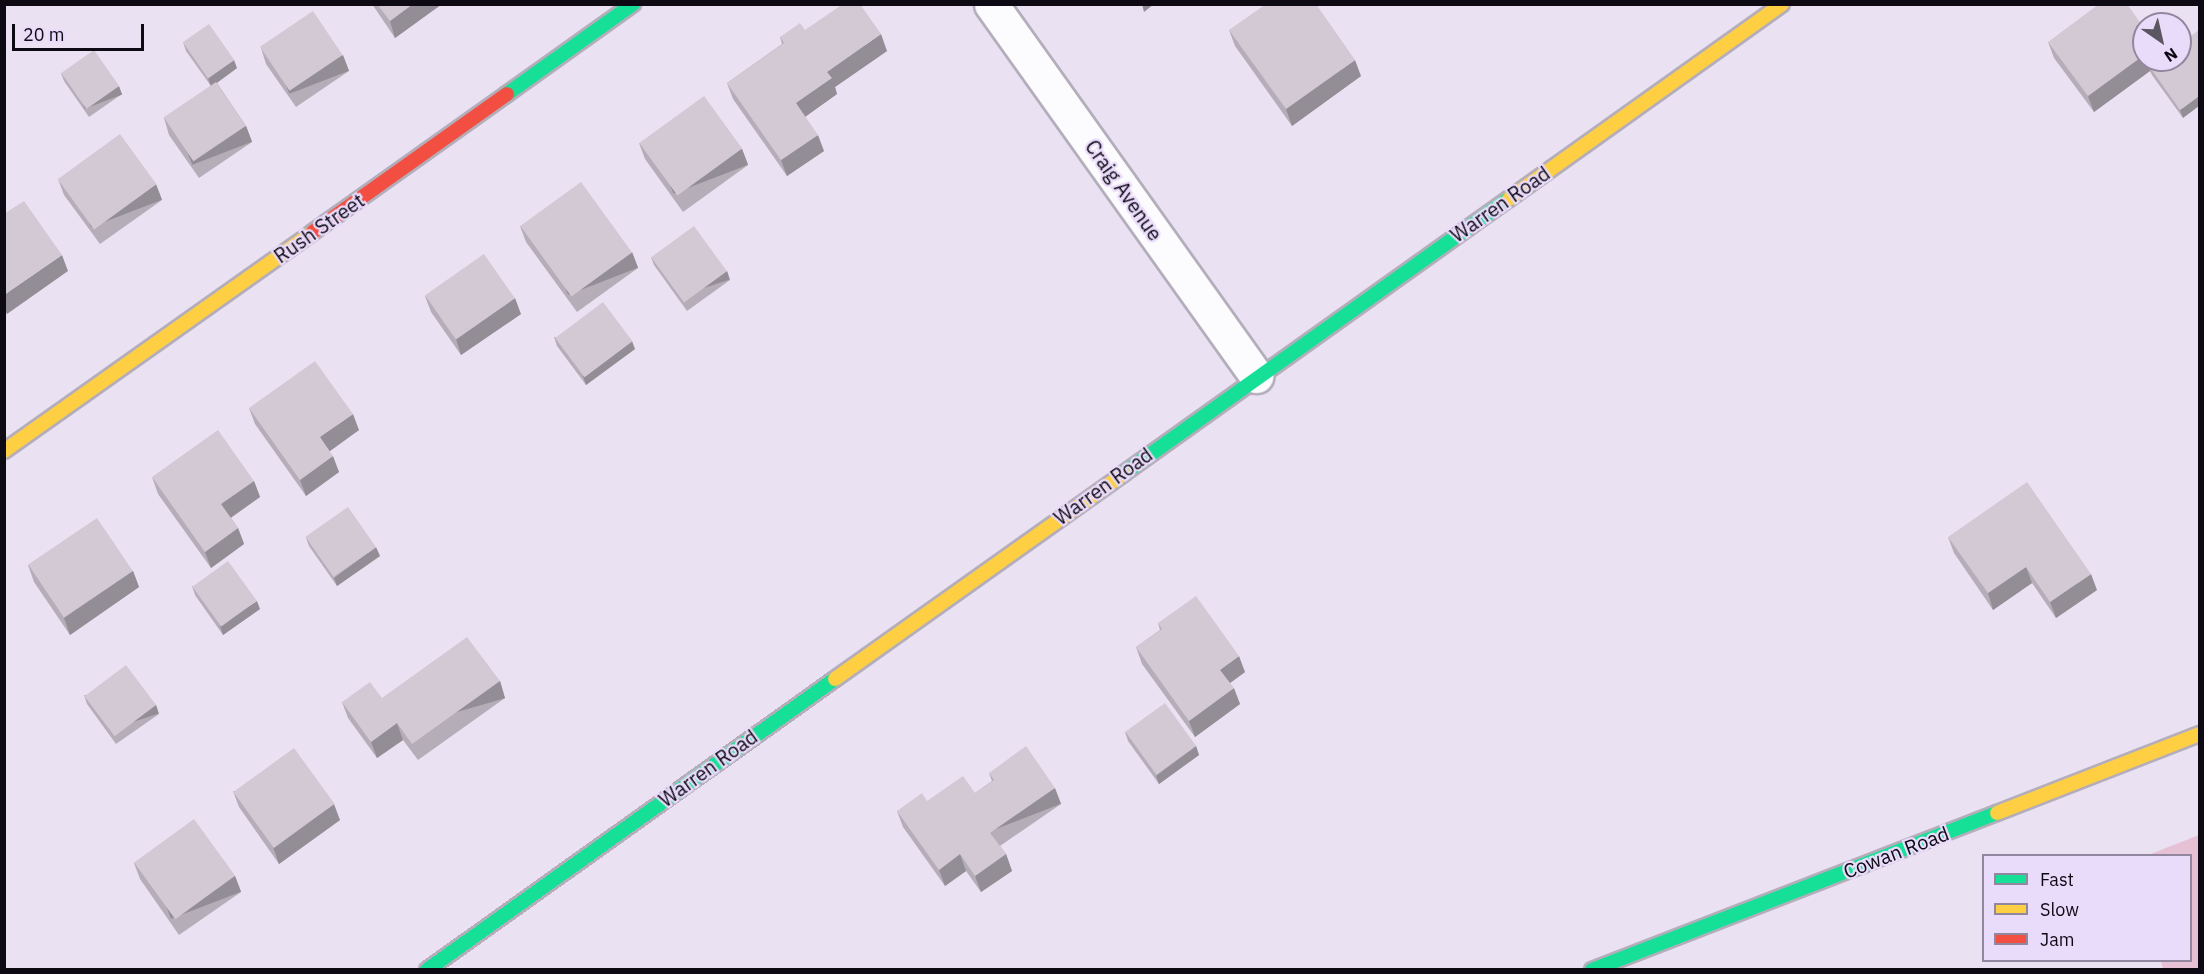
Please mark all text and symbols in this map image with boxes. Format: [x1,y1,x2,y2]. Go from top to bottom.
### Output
scale bar [15,12,147,50]
north arrow [2132,12,2192,72]
text: 20 m [23,23,65,46]
text: N [2161,44,2181,67]
street label: Craig Avenue [1080,135,1168,245]
street label: Warren Road [1446,161,1554,247]
street label: Rush Street [269,188,369,268]
street label: Warren Road [1049,442,1157,530]
street label: Warren Road [654,724,762,812]
street label: Cowan Road [1840,821,1952,883]
legend [1982,854,2192,962]
text: Fast [2040,868,2074,891]
text: Slow [2040,898,2079,921]
text: Jam [2040,928,2075,951]

